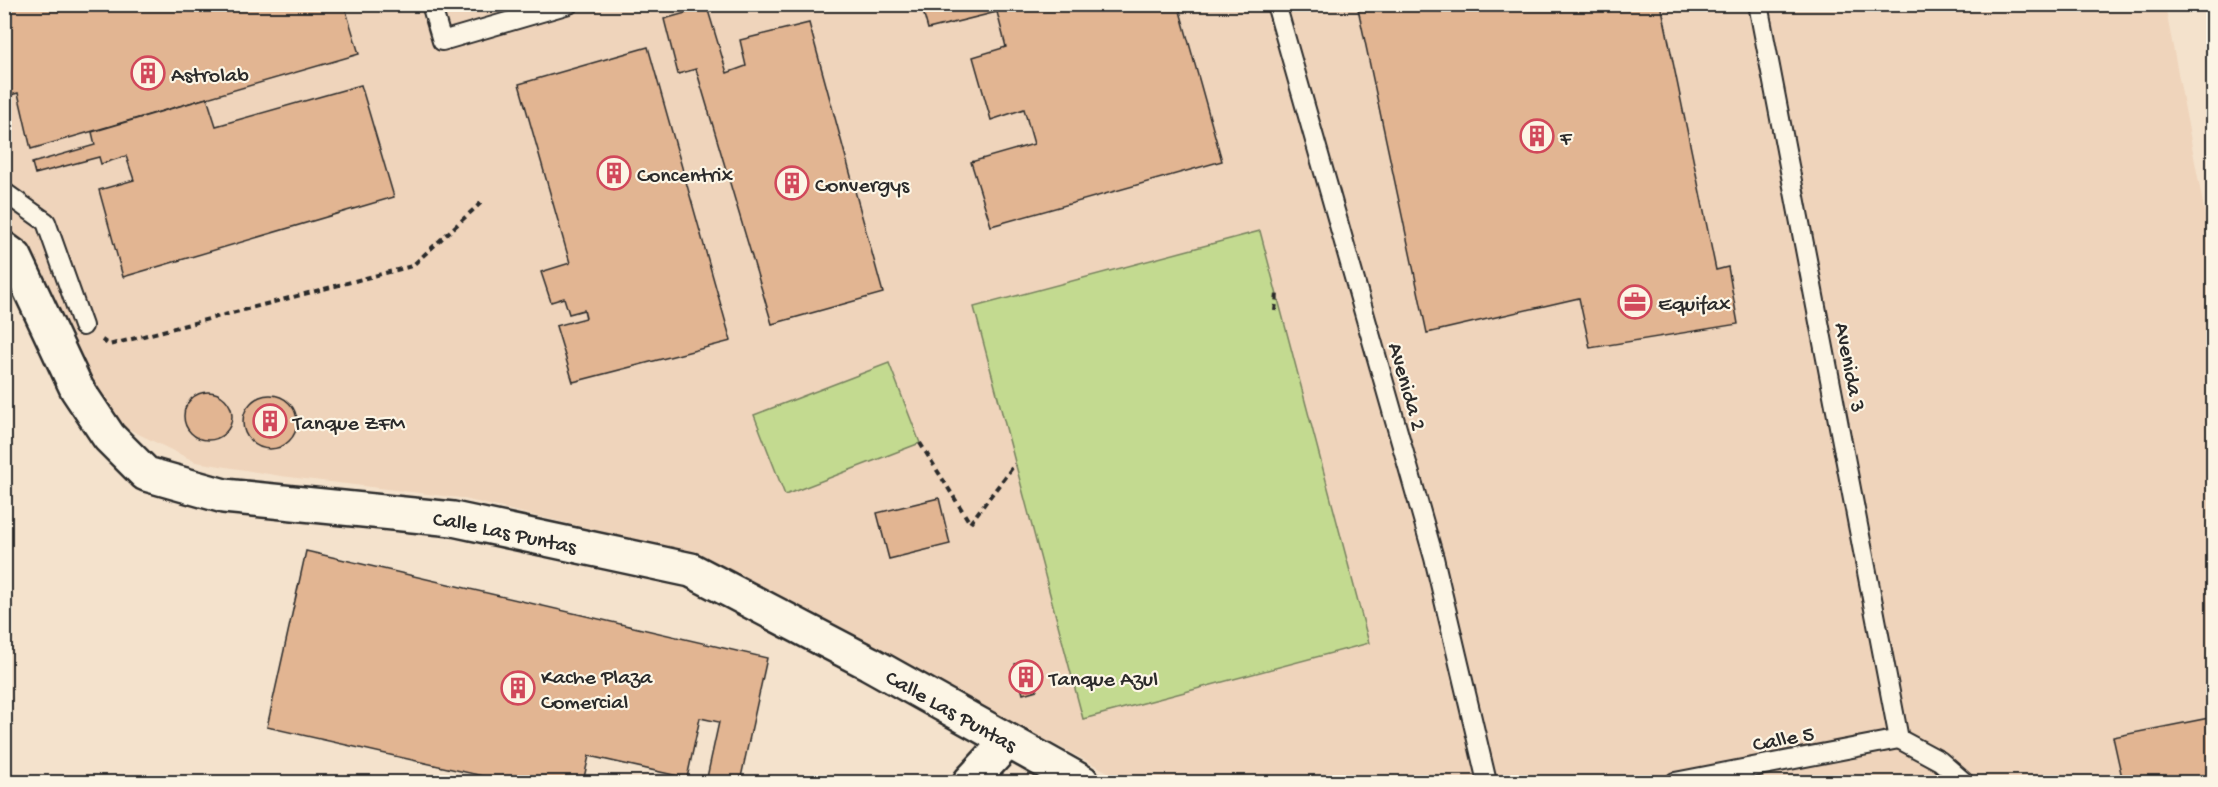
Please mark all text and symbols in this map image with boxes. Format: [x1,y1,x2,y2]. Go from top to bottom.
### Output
building icon: Astrolab [130,55,166,91]
place label: Astrolab [171,64,249,90]
building icon: F [1519,118,1555,154]
place label: F [1559,127,1573,153]
building icon: Concentrix [596,155,632,191]
place label: Concentrix [637,164,734,190]
building icon: Convergys [774,165,810,201]
place label: Convergys [815,174,910,200]
office icon: Equifax [1617,284,1653,320]
place label: Equifax [1658,293,1731,319]
street label: Avenida 3 [1827,321,1870,415]
street label: Avenida 2 [1380,340,1430,434]
building icon: Tanque ZFM [252,403,288,439]
place label: Tanque ZFM [291,412,406,438]
street label: Calle Las Puntas [432,508,579,562]
building icon: Tanque Azul [1008,659,1044,695]
place label: Kache Plaza Comercial [541,666,653,717]
street label: Calle Las Puntas [880,666,1021,760]
place label: Tanque Azul [1047,668,1158,694]
building icon: Kache Plaza Comercial [500,670,536,706]
street label: Calle 5 [1751,722,1817,760]

